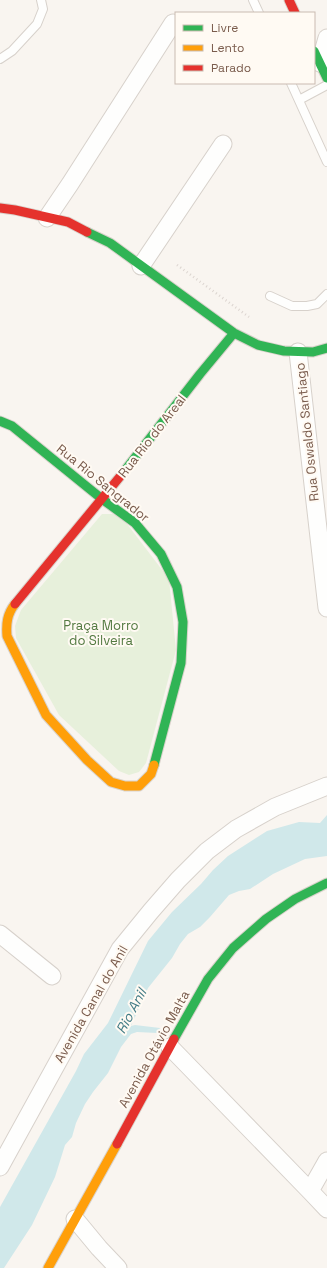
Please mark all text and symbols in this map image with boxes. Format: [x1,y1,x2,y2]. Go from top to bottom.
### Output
legend [175,12,315,84]
text: Livre [211,20,238,36]
text: Lento [211,40,245,56]
text: Parado [211,60,251,76]
street label: Rua Oswaldo Santiago [291,362,323,502]
street label: Rua Rio do Areal [114,391,190,481]
street label: Rua Rio Sangrador [53,440,153,526]
park label: Praça Morro do Silveira [63,617,139,649]
street label: Avenida Canal do Anil [50,942,132,1066]
water label: Rio Anil [112,984,151,1037]
street label: Avenida Otávio Malta [115,987,194,1111]

